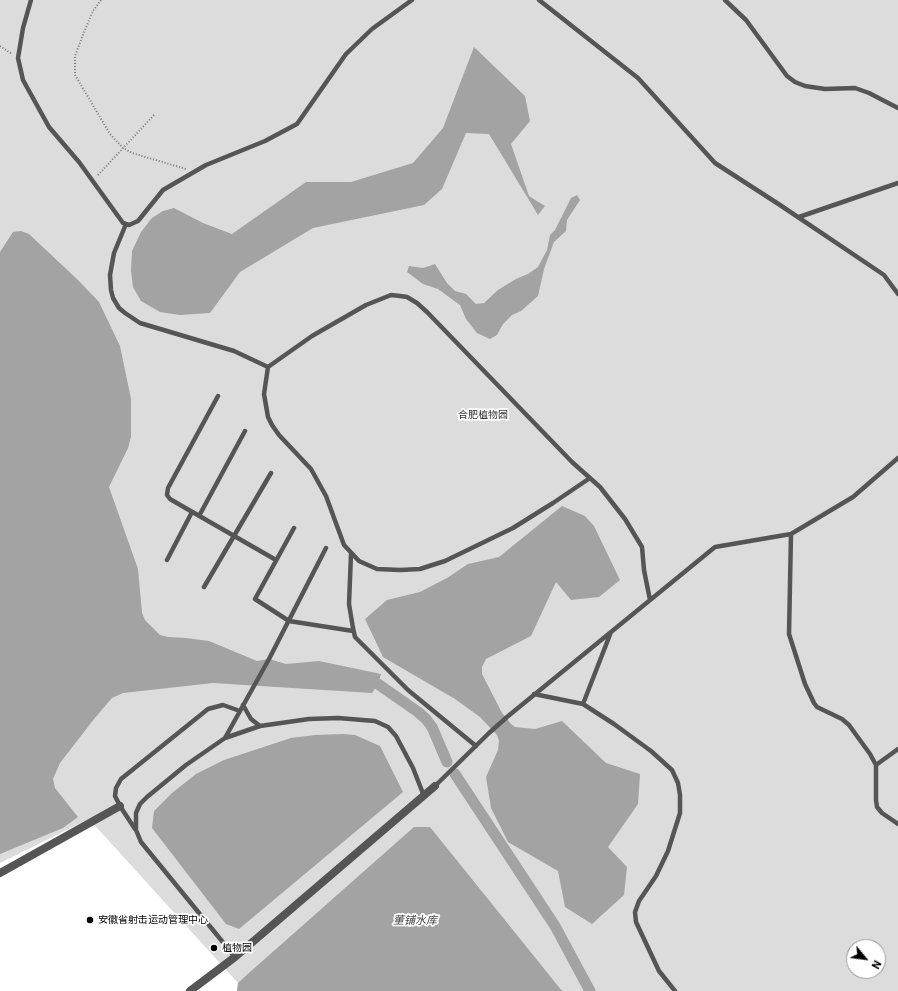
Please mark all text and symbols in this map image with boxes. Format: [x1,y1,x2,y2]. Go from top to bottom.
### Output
park label: 合肥植物园 [458,409,508,421]
place label: 安徽省射击运动管理中心 [98,914,208,926]
water label: 董铺水库 [393,914,437,928]
marker: 安徽省射击运动管理中心 [85,915,95,925]
north arrow [846,939,886,979]
place label: 植物园 [222,942,252,954]
marker: 植物园 [209,943,219,953]
text: N [868,958,884,971]

